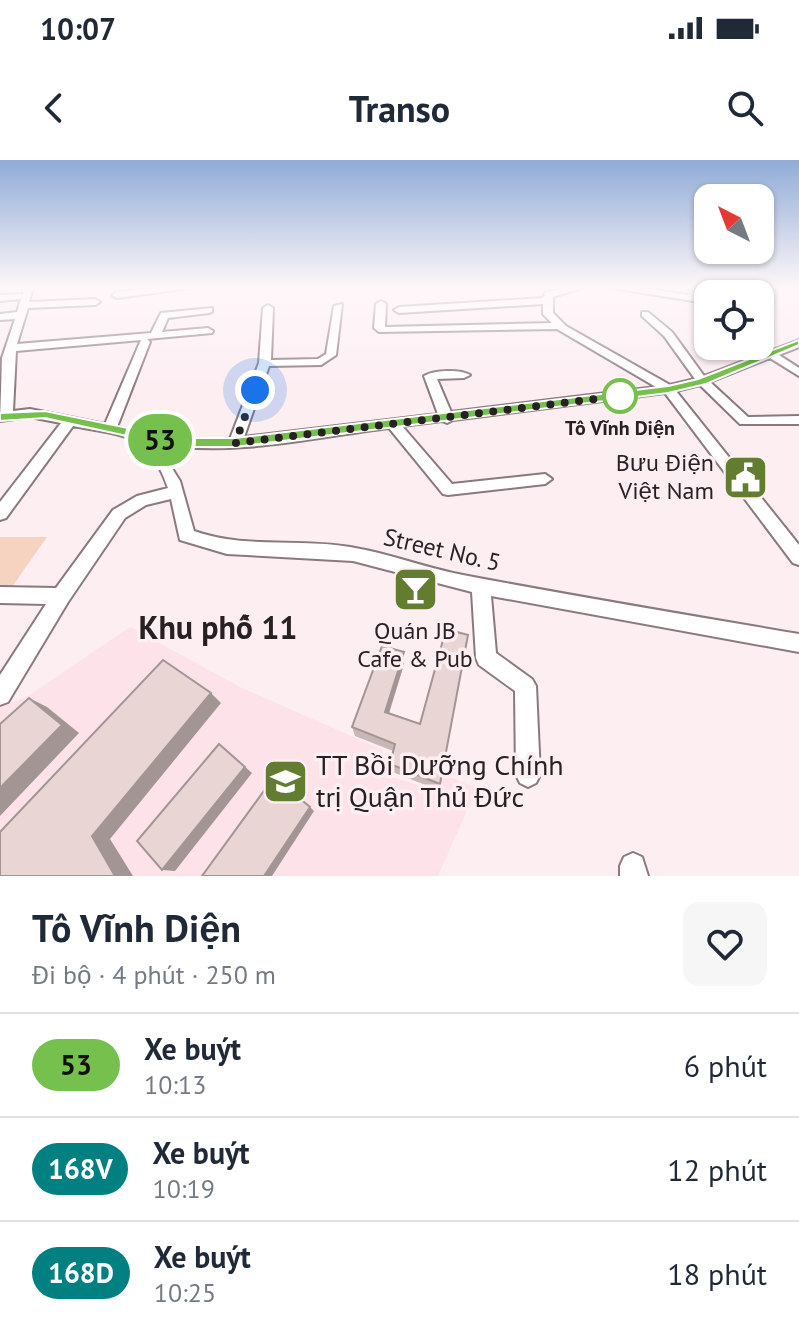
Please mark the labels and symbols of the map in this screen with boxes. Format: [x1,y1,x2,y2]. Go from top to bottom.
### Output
north arrow [694,184,774,264]
your location [235,370,275,410]
marker: Tô Vĩnh Diện [603,379,637,413]
line badge: 53 [124,414,196,466]
place label: Tô Vĩnh Diện [565,415,675,441]
place label: Bưu Điện Việt Nam [616,447,714,506]
public building icon: Bưu Điện Việt Nam [721,453,769,501]
street label: Street No. 5 [381,521,504,578]
bar icon: Quán JB Cafe & Pub [391,565,439,613]
district label: Khu phố 11 [139,606,297,648]
place label: Quán JB Cafe & Pub [357,615,473,674]
place label: TT Bồi Dưỡng Chính trị Quận Thủ Đức [316,746,564,815]
school or university icon: TT Bồi Dưỡng Chính trị Quận Thủ Đức [261,757,309,805]

